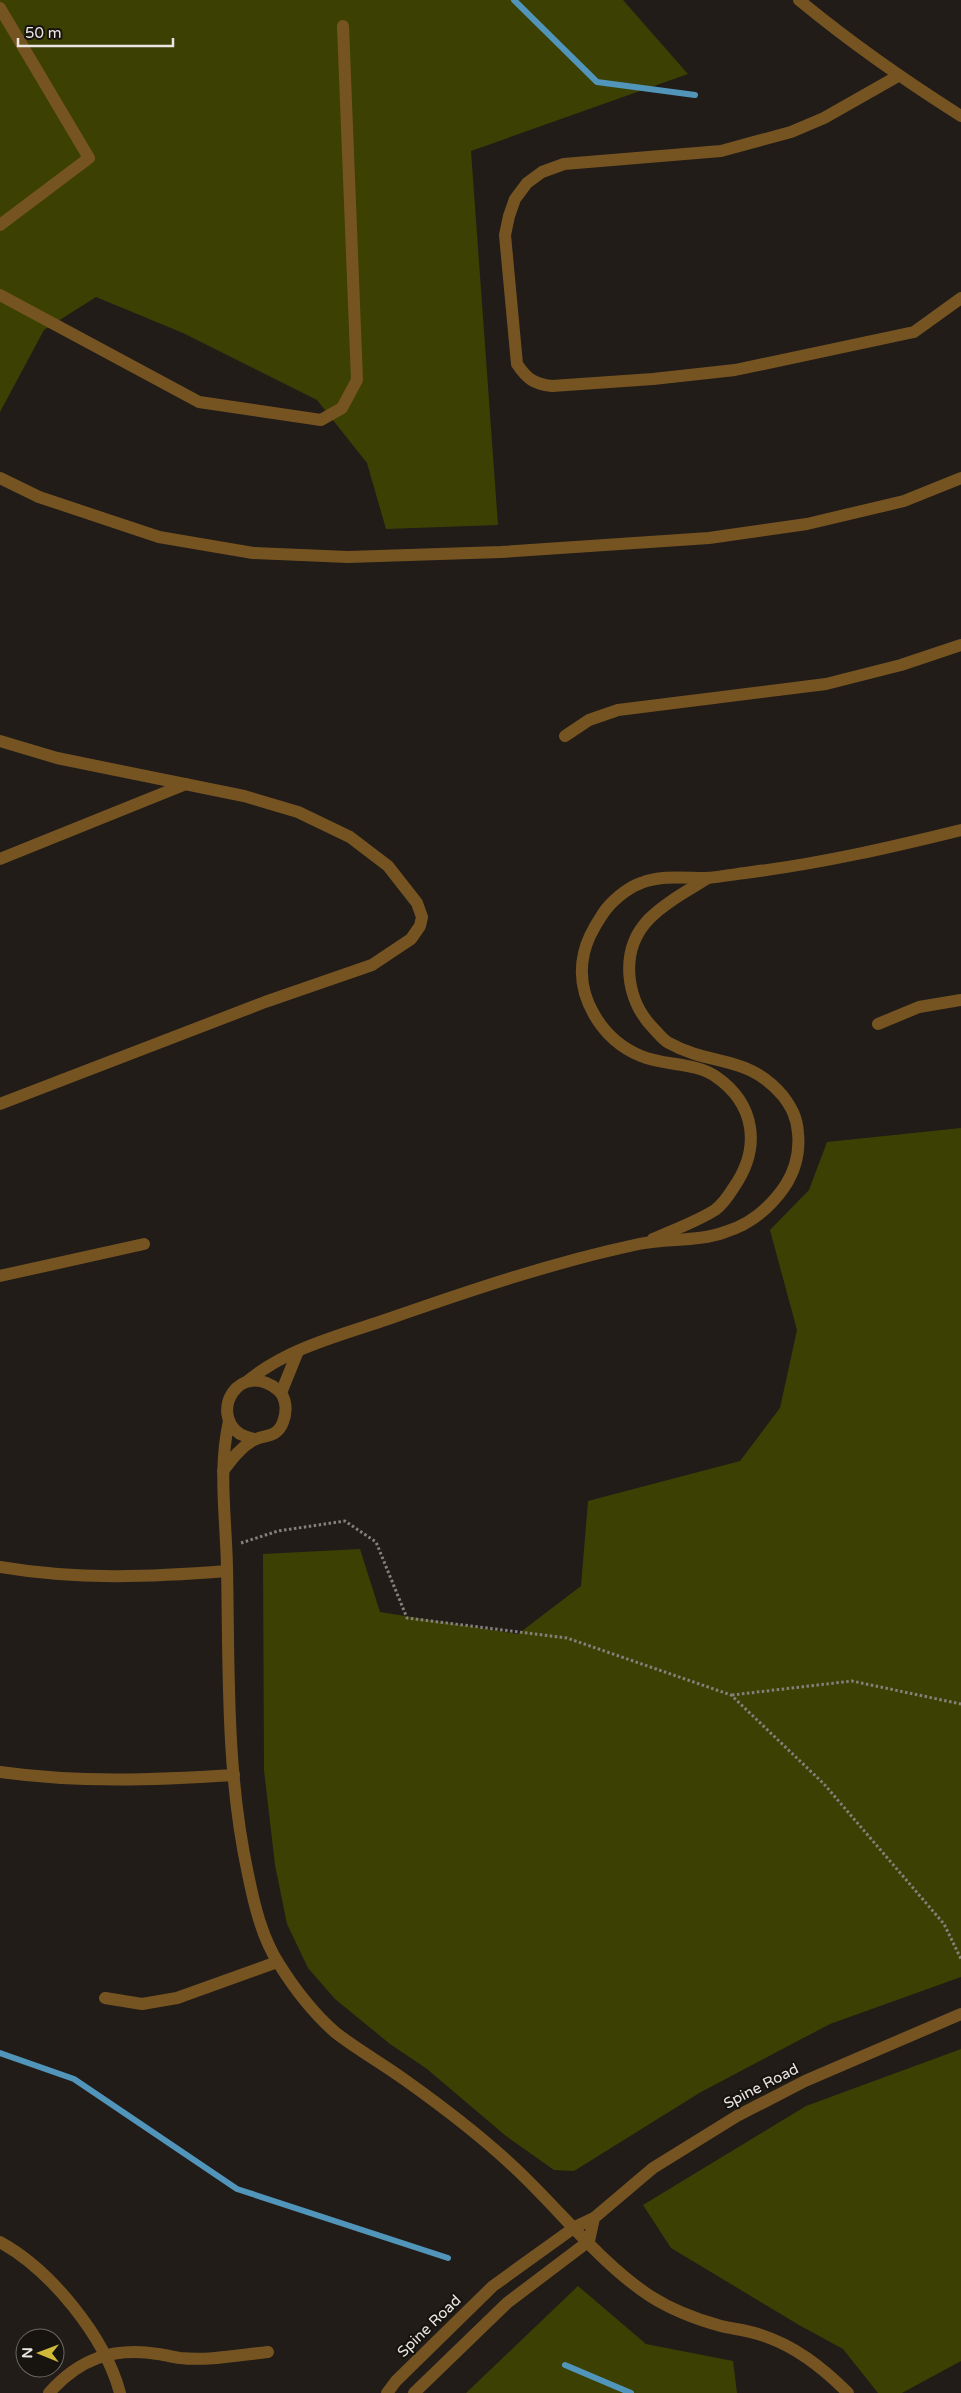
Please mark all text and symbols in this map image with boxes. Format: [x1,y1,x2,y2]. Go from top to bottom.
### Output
scale bar [18,15,172,47]
text: 50 m [25,24,62,42]
street label: Spine Road [721,2059,801,2113]
street label: Spine Road [393,2291,465,2361]
north arrow [15,2328,65,2378]
text: N [19,2347,36,2359]

